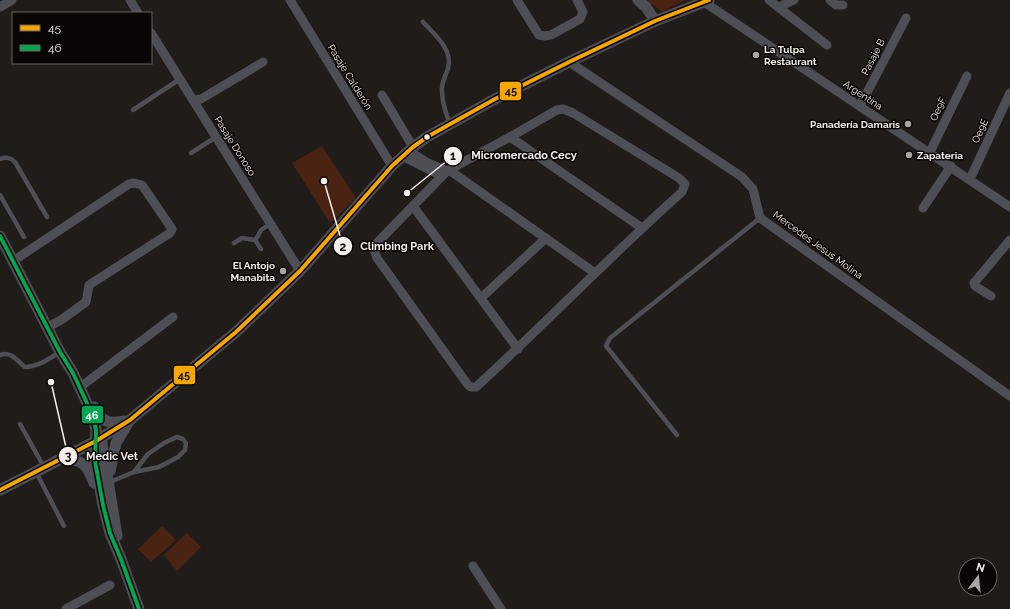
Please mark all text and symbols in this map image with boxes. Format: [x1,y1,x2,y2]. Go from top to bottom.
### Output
legend [12,12,152,64]
text: 45 [48,21,62,35]
street label: Pasaje B [859,37,887,77]
text: 46 [48,41,62,55]
street label: Pasaje Calderón [326,42,375,112]
place label: La Tulpa Restaurant [764,44,817,67]
marker: La Tulpa Restaurant [751,50,761,60]
street label: Argentina [841,78,885,112]
line badge: 45 [499,81,522,101]
text: 45 [505,85,517,98]
street label: Oe9F [928,95,948,123]
street label: Pasaje Donoso [212,114,258,178]
street label: Oe9E [970,117,990,145]
place label: Panadería Damaris [810,119,900,130]
marker: Panadería Damaris [903,119,913,129]
unlabelled marker [422,132,432,142]
callout: Micromercado Cecy [443,144,585,167]
text: 1 [450,149,456,163]
text: Micromercado Cecy [471,149,577,162]
marker: Zapateria [904,150,914,160]
place label: Zapateria [917,150,963,161]
street label: Mercedes Jesus Molina [771,209,865,281]
callout: Climbing Park [333,235,442,258]
text: 2 [340,240,347,254]
text: Climbing Park [360,240,435,253]
place label: El Antojo Manabita [230,260,275,283]
marker: El Antojo Manabita [278,266,288,276]
line badge: 45 [173,365,196,385]
text: 45 [178,369,190,382]
line badge: 46 [81,405,104,424]
text: 46 [86,409,99,422]
callout: Medic Vet [58,445,146,468]
text: 3 [65,449,72,463]
text: Medic Vet [86,450,139,463]
north arrow [958,557,998,597]
text: N [975,560,986,575]

